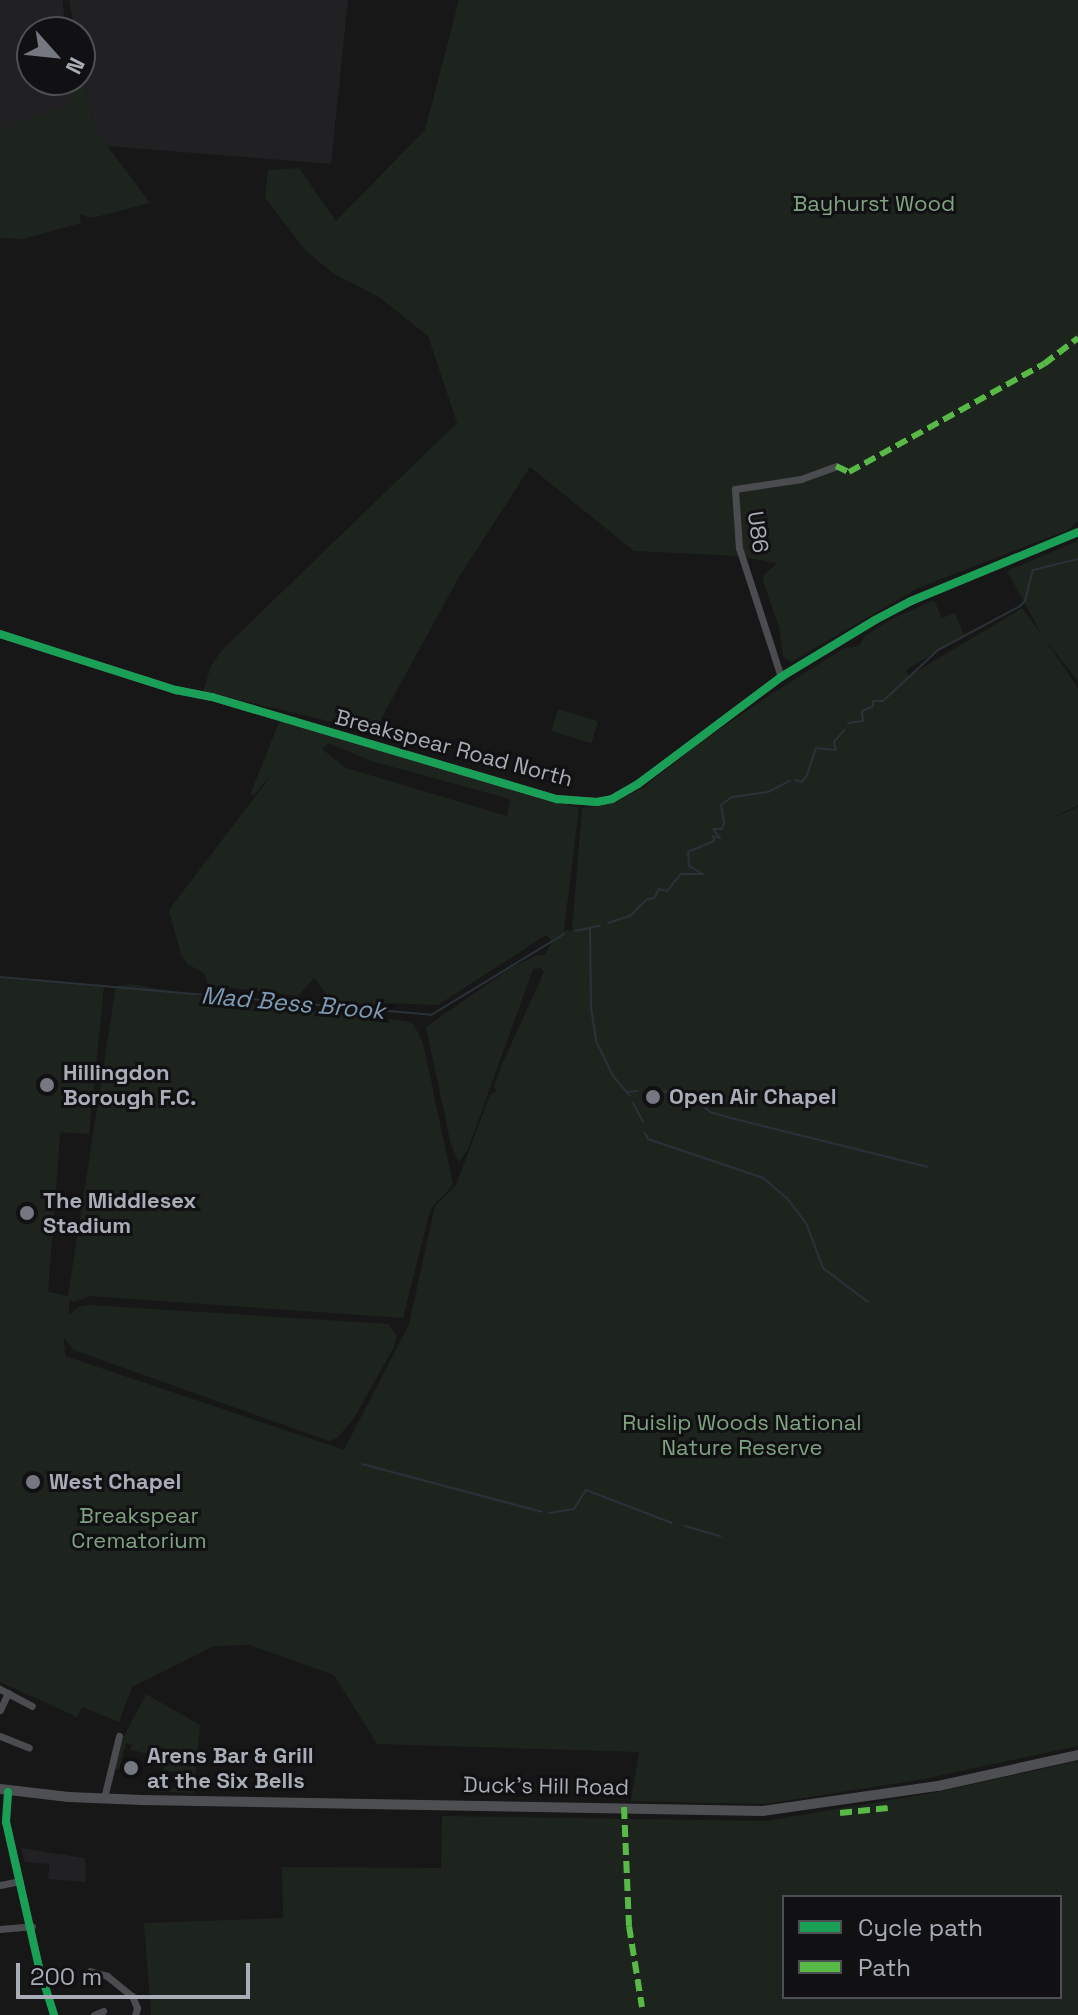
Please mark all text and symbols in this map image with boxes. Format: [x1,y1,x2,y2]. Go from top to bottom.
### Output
north arrow [16,16,96,96]
text: N [60,53,91,79]
park label: Bayhurst Wood [793,191,955,217]
street label: U86 [742,509,774,555]
street label: Breakspear Road North [332,704,576,792]
water label: Mad Bess Brook [200,981,386,1025]
place label: Hillingdon Borough F.C. [63,1059,197,1110]
marker: Hillingdon Borough F.C. [38,1076,56,1094]
place label: Open Air Chapel [669,1084,837,1110]
marker: Open Air Chapel [644,1088,662,1106]
place label: The Middlesex Stadium [43,1187,196,1238]
marker: The Middlesex Stadium [18,1204,36,1222]
park label: Ruislip Woods National Nature Reserve [622,1409,862,1460]
place label: West Chapel [49,1469,181,1495]
marker: West Chapel [24,1473,42,1491]
park label: Breakspear Crematorium [71,1502,207,1554]
place label: Arens Bar & Grill at the Six Bells [147,1742,314,1794]
marker: Arens Bar & Grill at the Six Bells [122,1759,140,1777]
street label: Duck's Hill Road [463,1771,629,1801]
legend [782,1895,1062,1999]
text: Cycle path [858,1912,983,1943]
scale bar [20,1947,254,1997]
text: Path [858,1952,911,1983]
text: 200 m [30,1961,102,1992]

